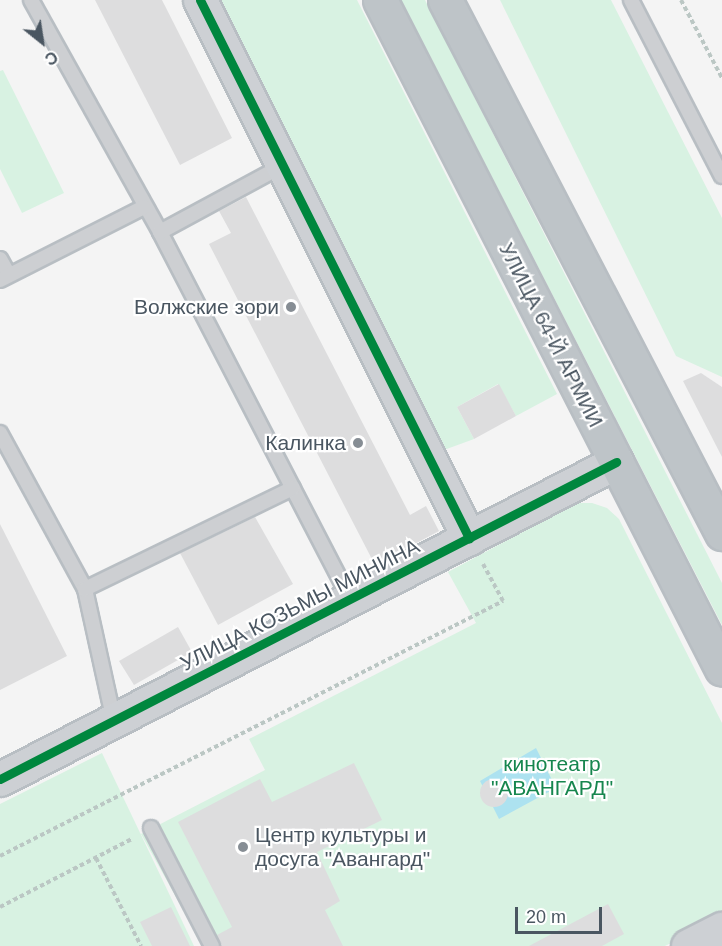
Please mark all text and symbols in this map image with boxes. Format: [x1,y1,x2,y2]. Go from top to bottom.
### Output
north arrow [12,12,72,72]
text: С [42,48,61,68]
street label: УЛИЦА 64-Й АРМИИ [494,239,608,431]
place label: Волжские зори [134,294,279,320]
marker: Волжские зори [284,300,298,314]
place label: Калинка [265,430,346,456]
marker: Калинка [351,436,365,450]
street label: УЛИЦА КОЗЬМЫ МИНИНА [176,534,424,676]
park label: кинотеатр "АВАНГАРД" [491,751,613,801]
place label: Центр культуры и досуга "Авангард" [255,822,430,872]
marker: Центр культуры и досуга "Авангард" [236,840,250,854]
scale bar [518,895,605,933]
text: 20 m [526,907,566,927]

